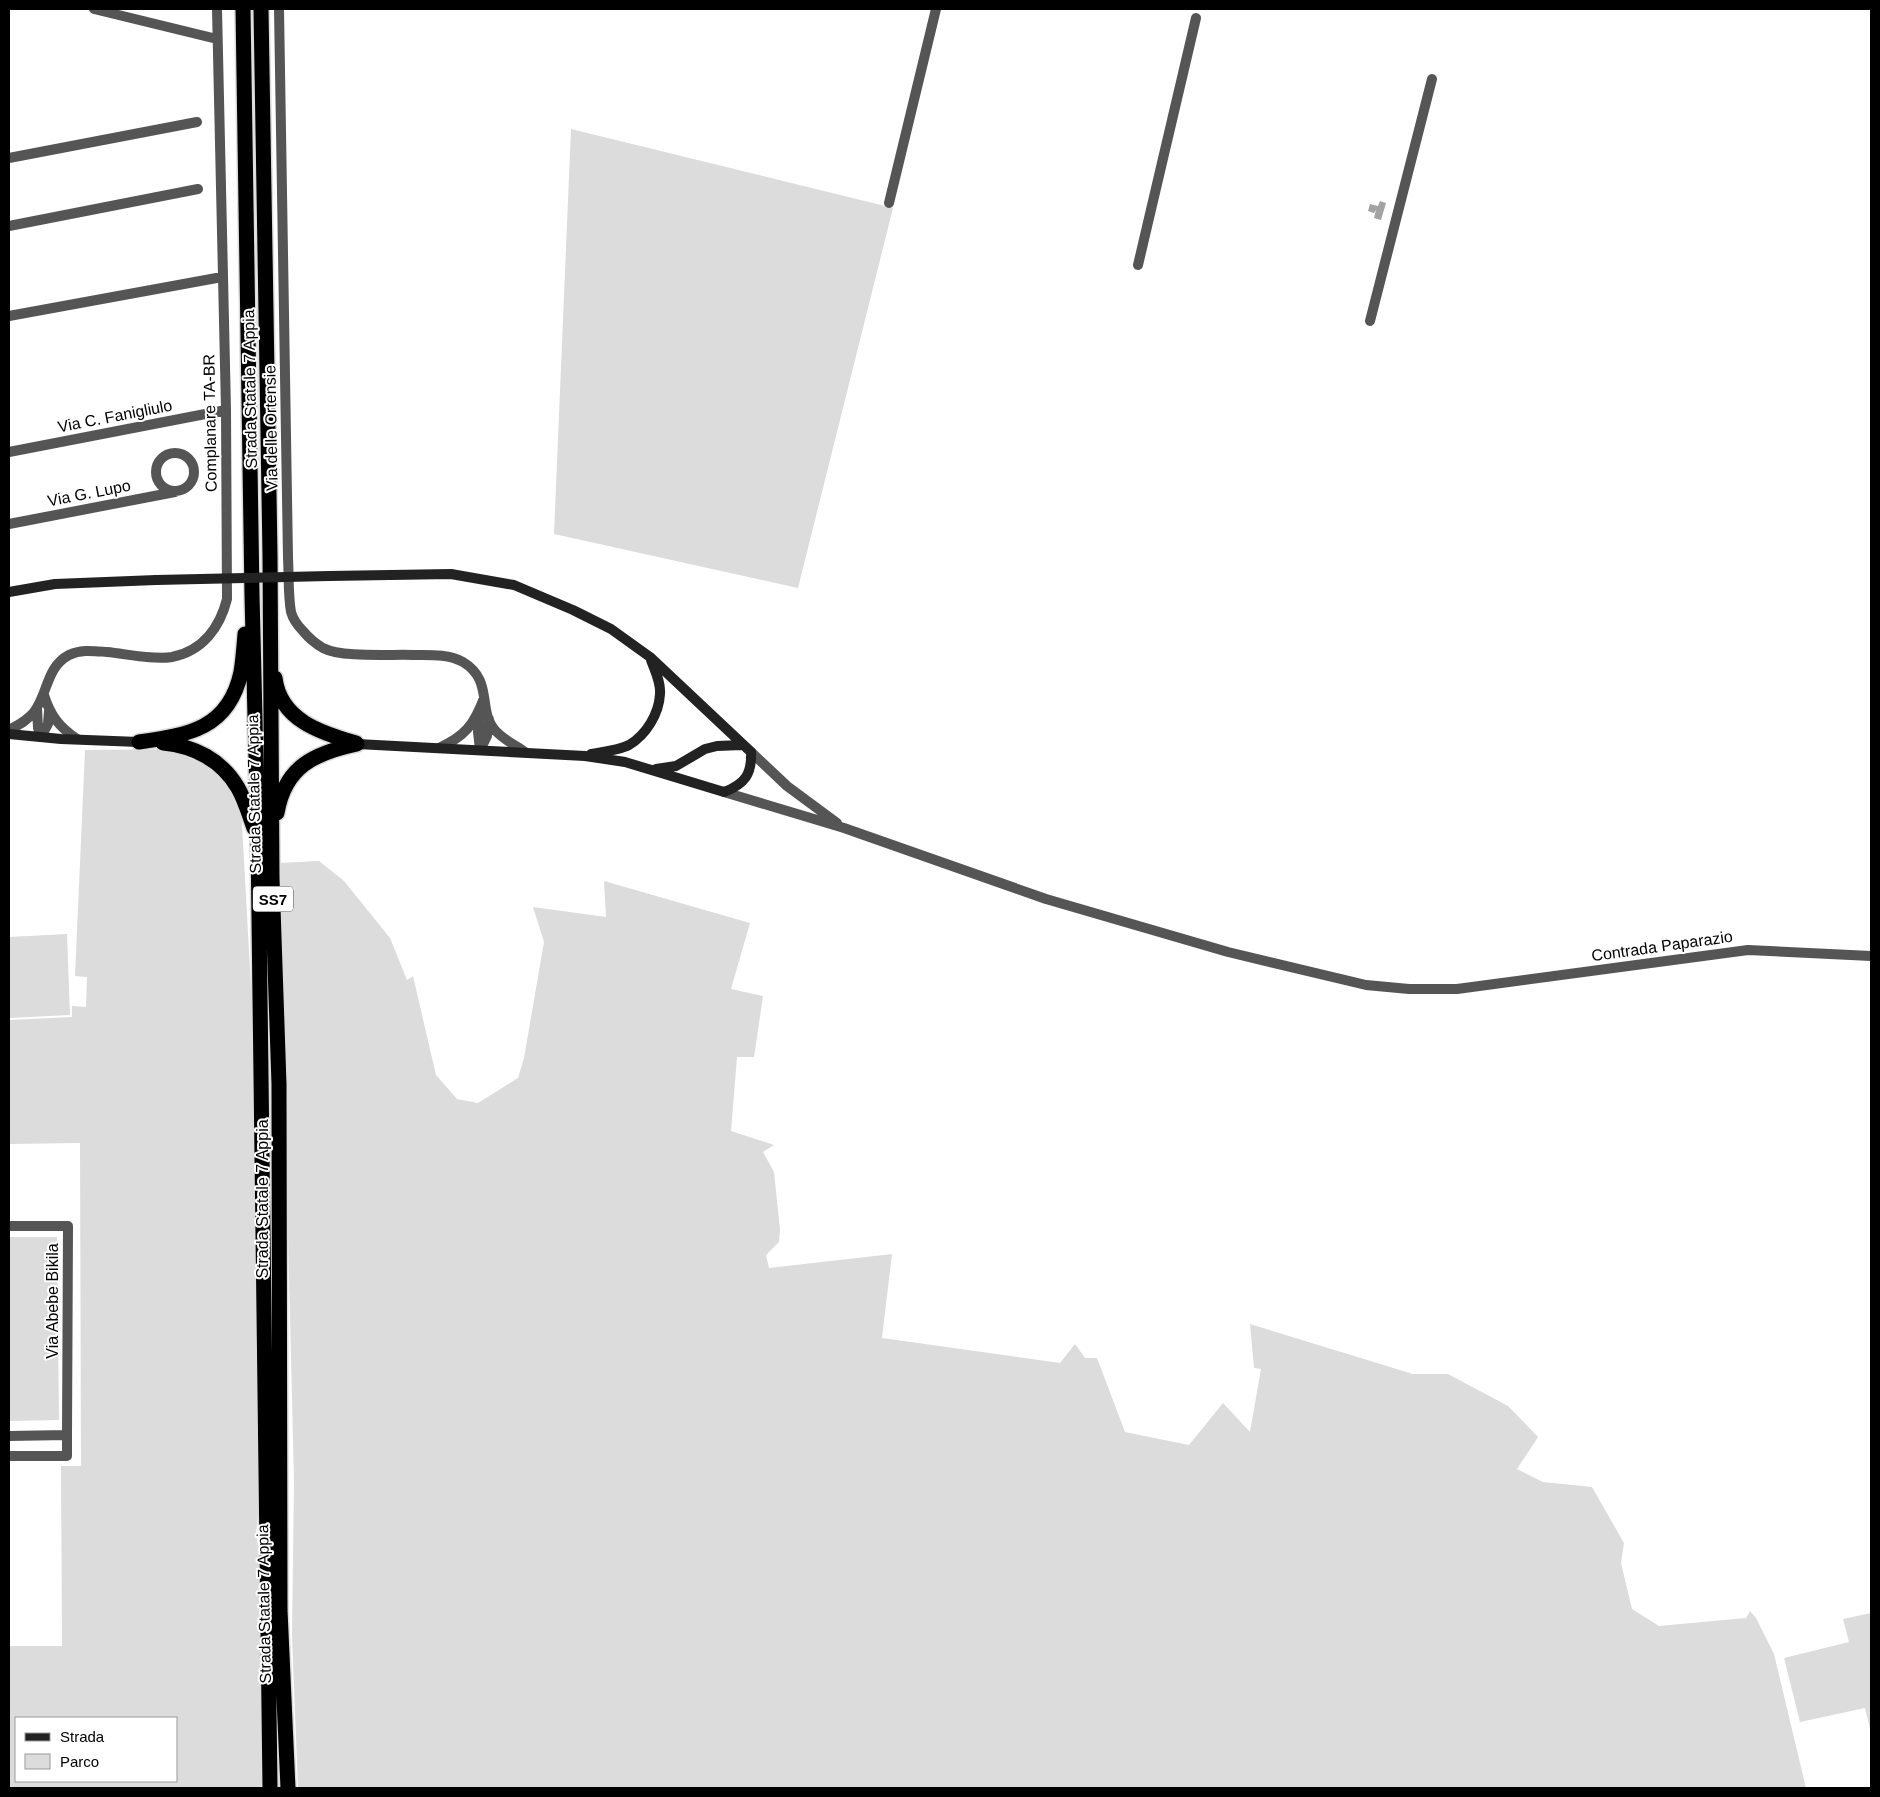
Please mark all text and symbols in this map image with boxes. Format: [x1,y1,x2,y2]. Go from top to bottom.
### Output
street label: Strada Statale 7 Appia [240,309,260,469]
street label: Complanare TA-BR [200,354,220,492]
street label: Via delle Ortensie [261,365,281,491]
street label: Via C. Fanigliulo [56,397,174,435]
street label: Via G. Lupo [46,477,132,509]
street label: Strada Statale 7 Appia [244,714,264,874]
road number: SS7 [253,886,293,912]
street label: Contrada Paparazio [1590,928,1734,964]
street label: Strada Statale 7 Appia [254,1119,271,1279]
street label: Via Abebe Bikila [44,1243,61,1359]
street label: Strada Statale 7 Appia [254,1524,274,1684]
legend [15,1717,178,1782]
text: Strada [60,1728,105,1745]
text: Parco [60,1753,99,1770]

